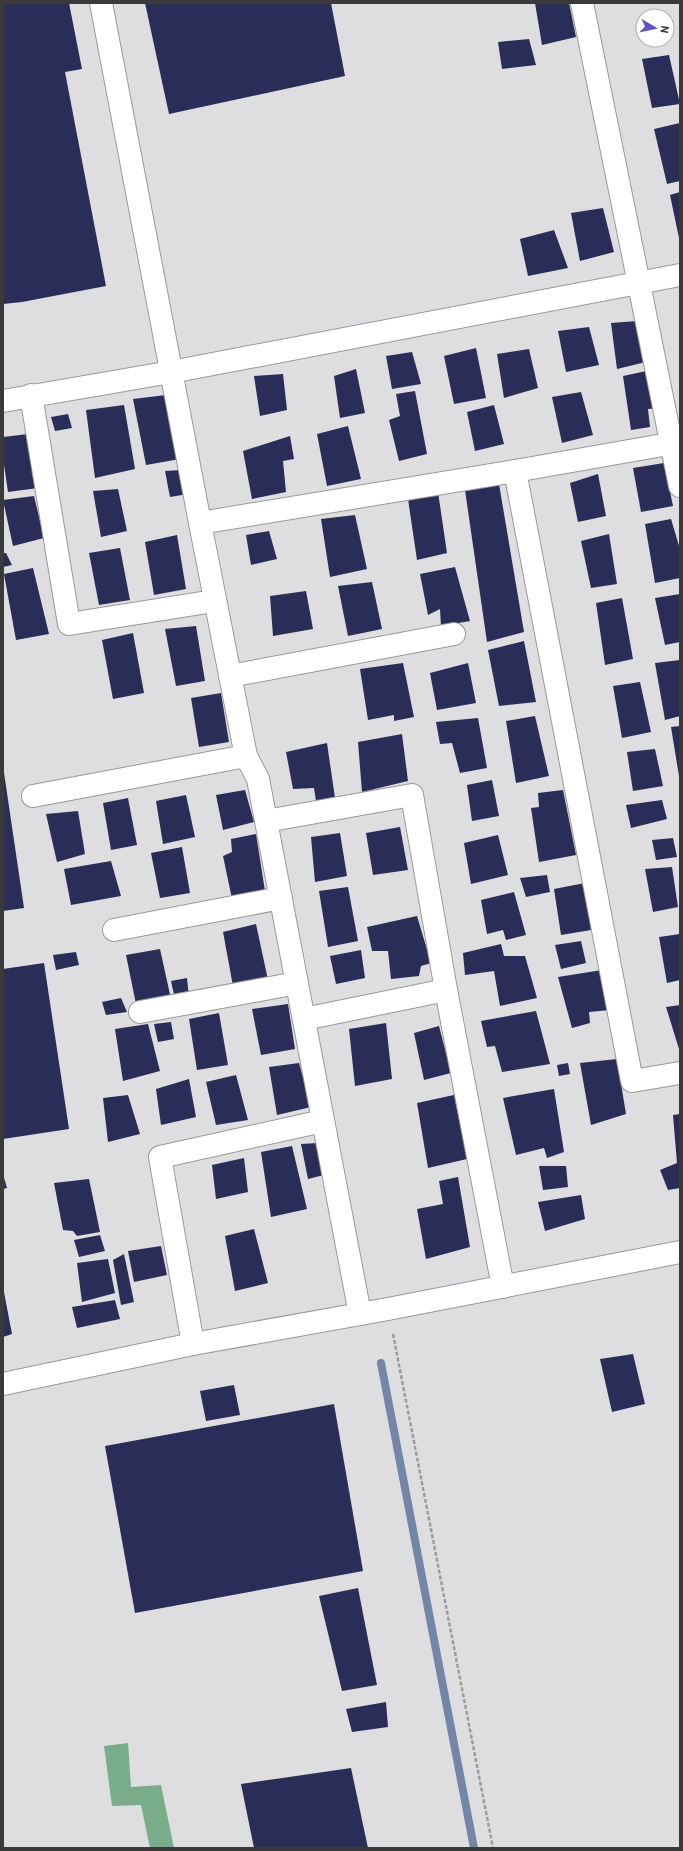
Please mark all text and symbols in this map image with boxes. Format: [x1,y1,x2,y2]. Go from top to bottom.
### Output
north arrow [635,8,675,48]
text: N [658,25,672,34]

